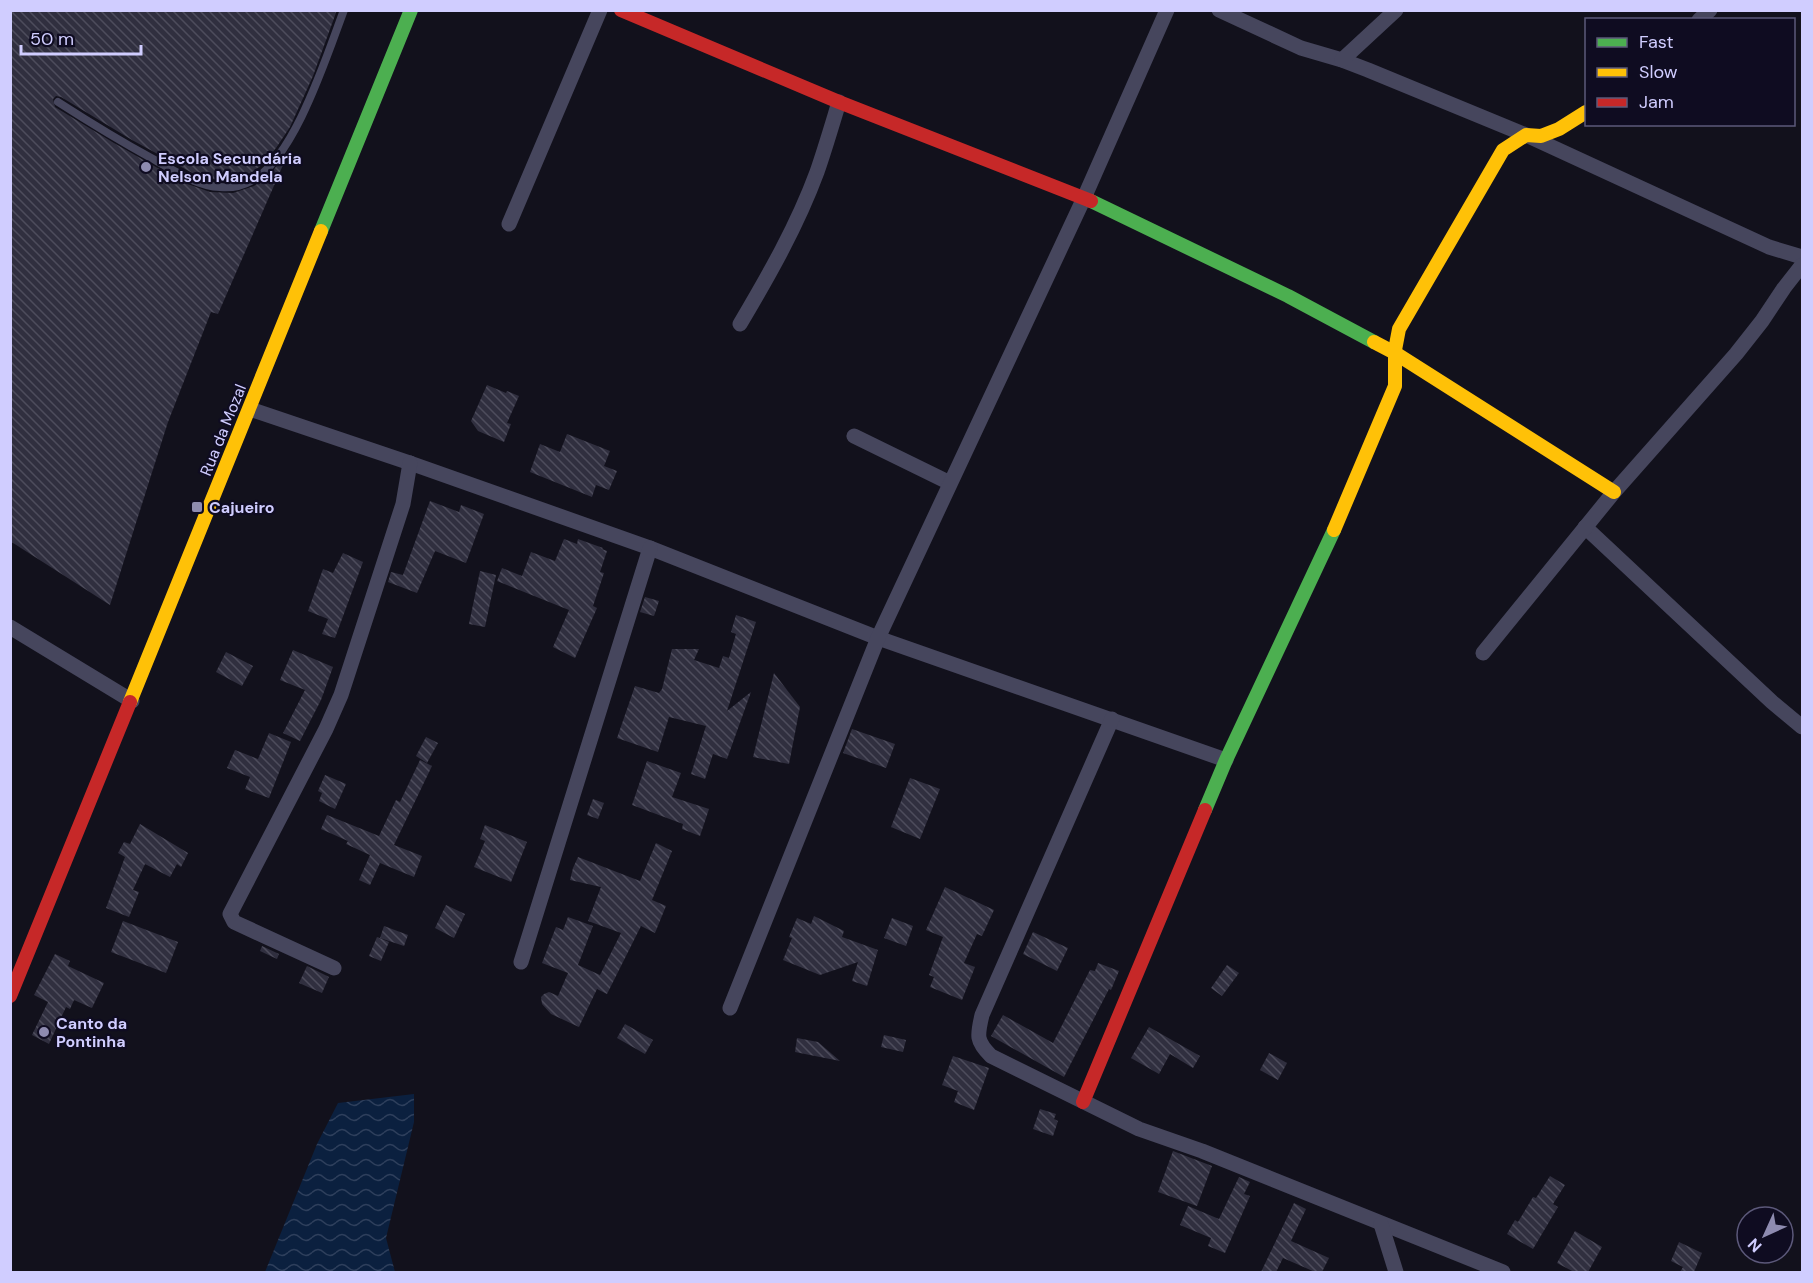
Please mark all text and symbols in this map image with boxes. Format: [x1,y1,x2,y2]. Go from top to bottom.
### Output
scale bar [21,18,141,56]
legend [1585,18,1795,126]
text: 50 m [30,27,74,51]
text: Fast [1639,30,1674,54]
text: Slow [1639,60,1678,84]
text: Jam [1639,90,1674,114]
place label: Escola Secundária Nelson Mandela [158,148,302,187]
marker: Escola Secundária Nelson Mandela [139,160,153,174]
street label: Rua da Mozal [195,381,251,479]
place label: Cajueiro [209,497,275,518]
marker: Cajueiro [190,500,204,514]
place label: Canto da Pontinha [56,1013,127,1052]
marker: Canto da Pontinha [37,1025,51,1039]
north arrow [1735,1205,1795,1265]
text: N [1743,1234,1766,1257]

